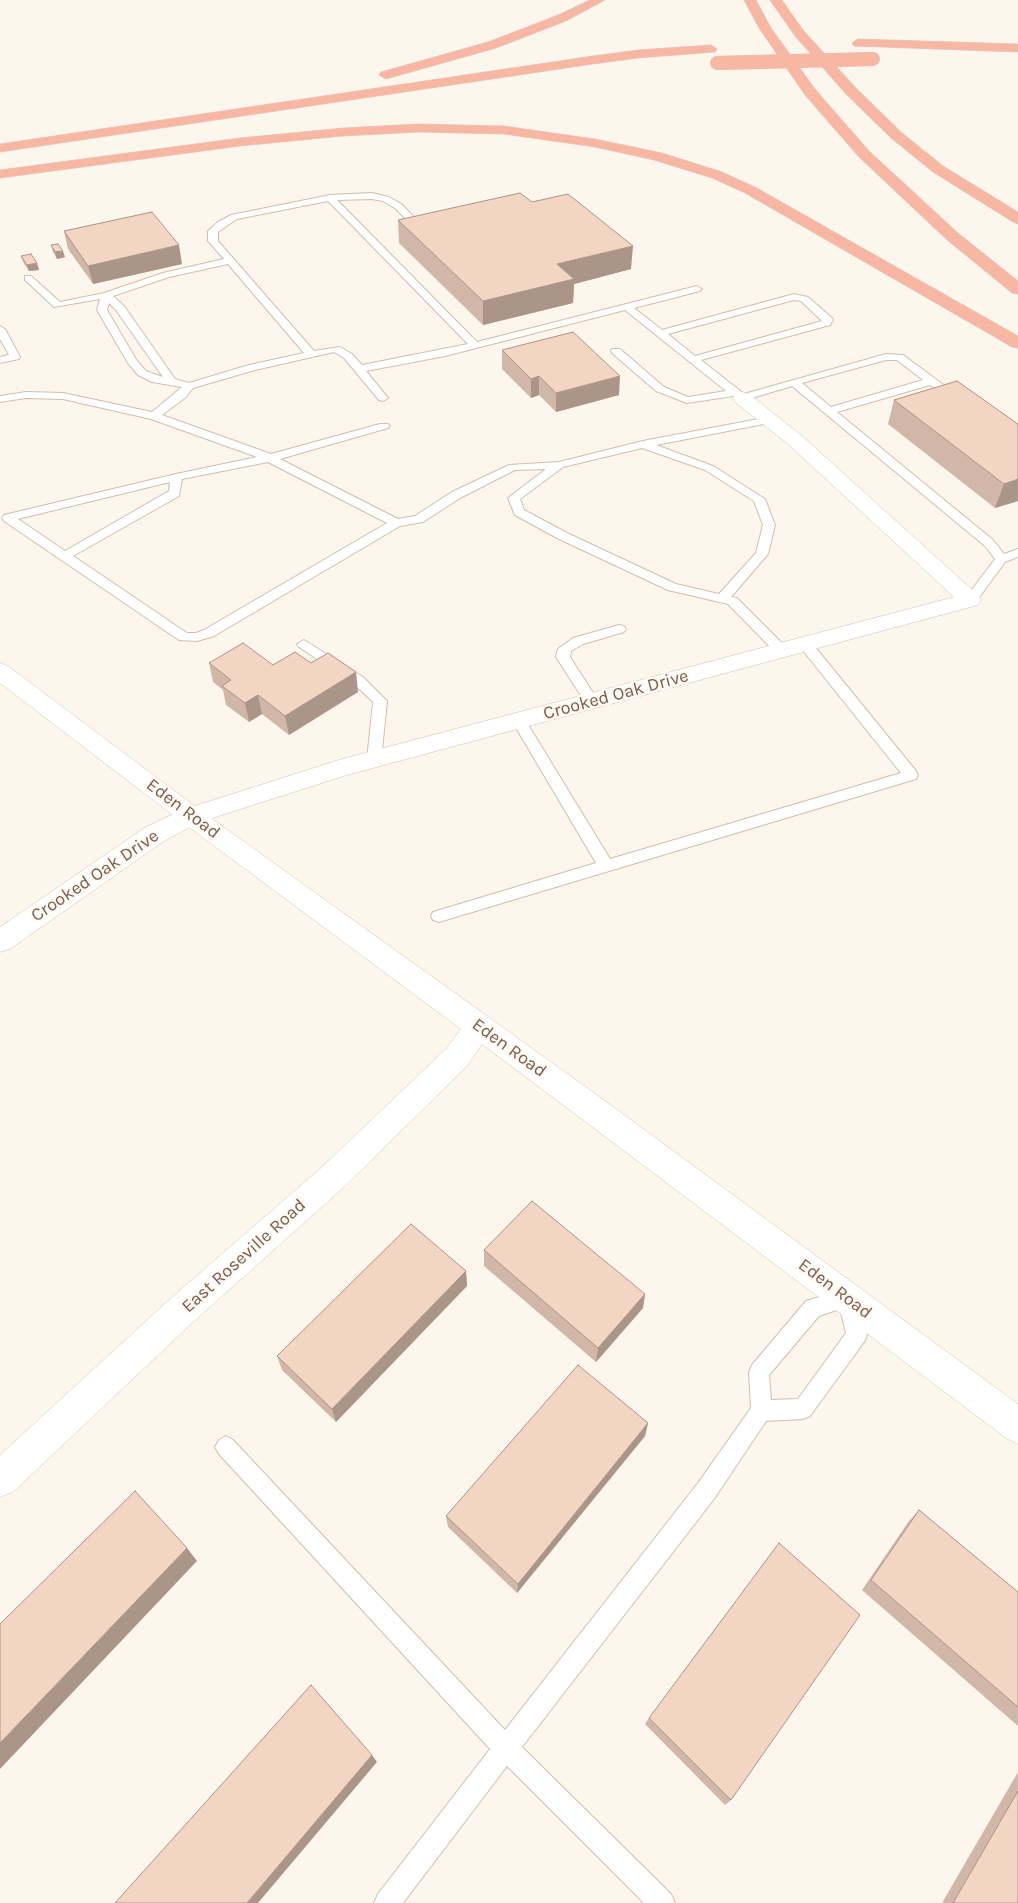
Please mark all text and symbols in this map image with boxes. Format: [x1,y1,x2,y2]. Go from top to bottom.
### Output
street label: Crooked Oak Drive [541,665,691,725]
street label: Eden Road [142,774,224,844]
street label: Crooked Oak Drive [27,825,163,927]
street label: Eden Road [468,1014,550,1082]
street label: East Roseville Road [177,1195,311,1317]
street label: Eden Road [794,1254,876,1324]

